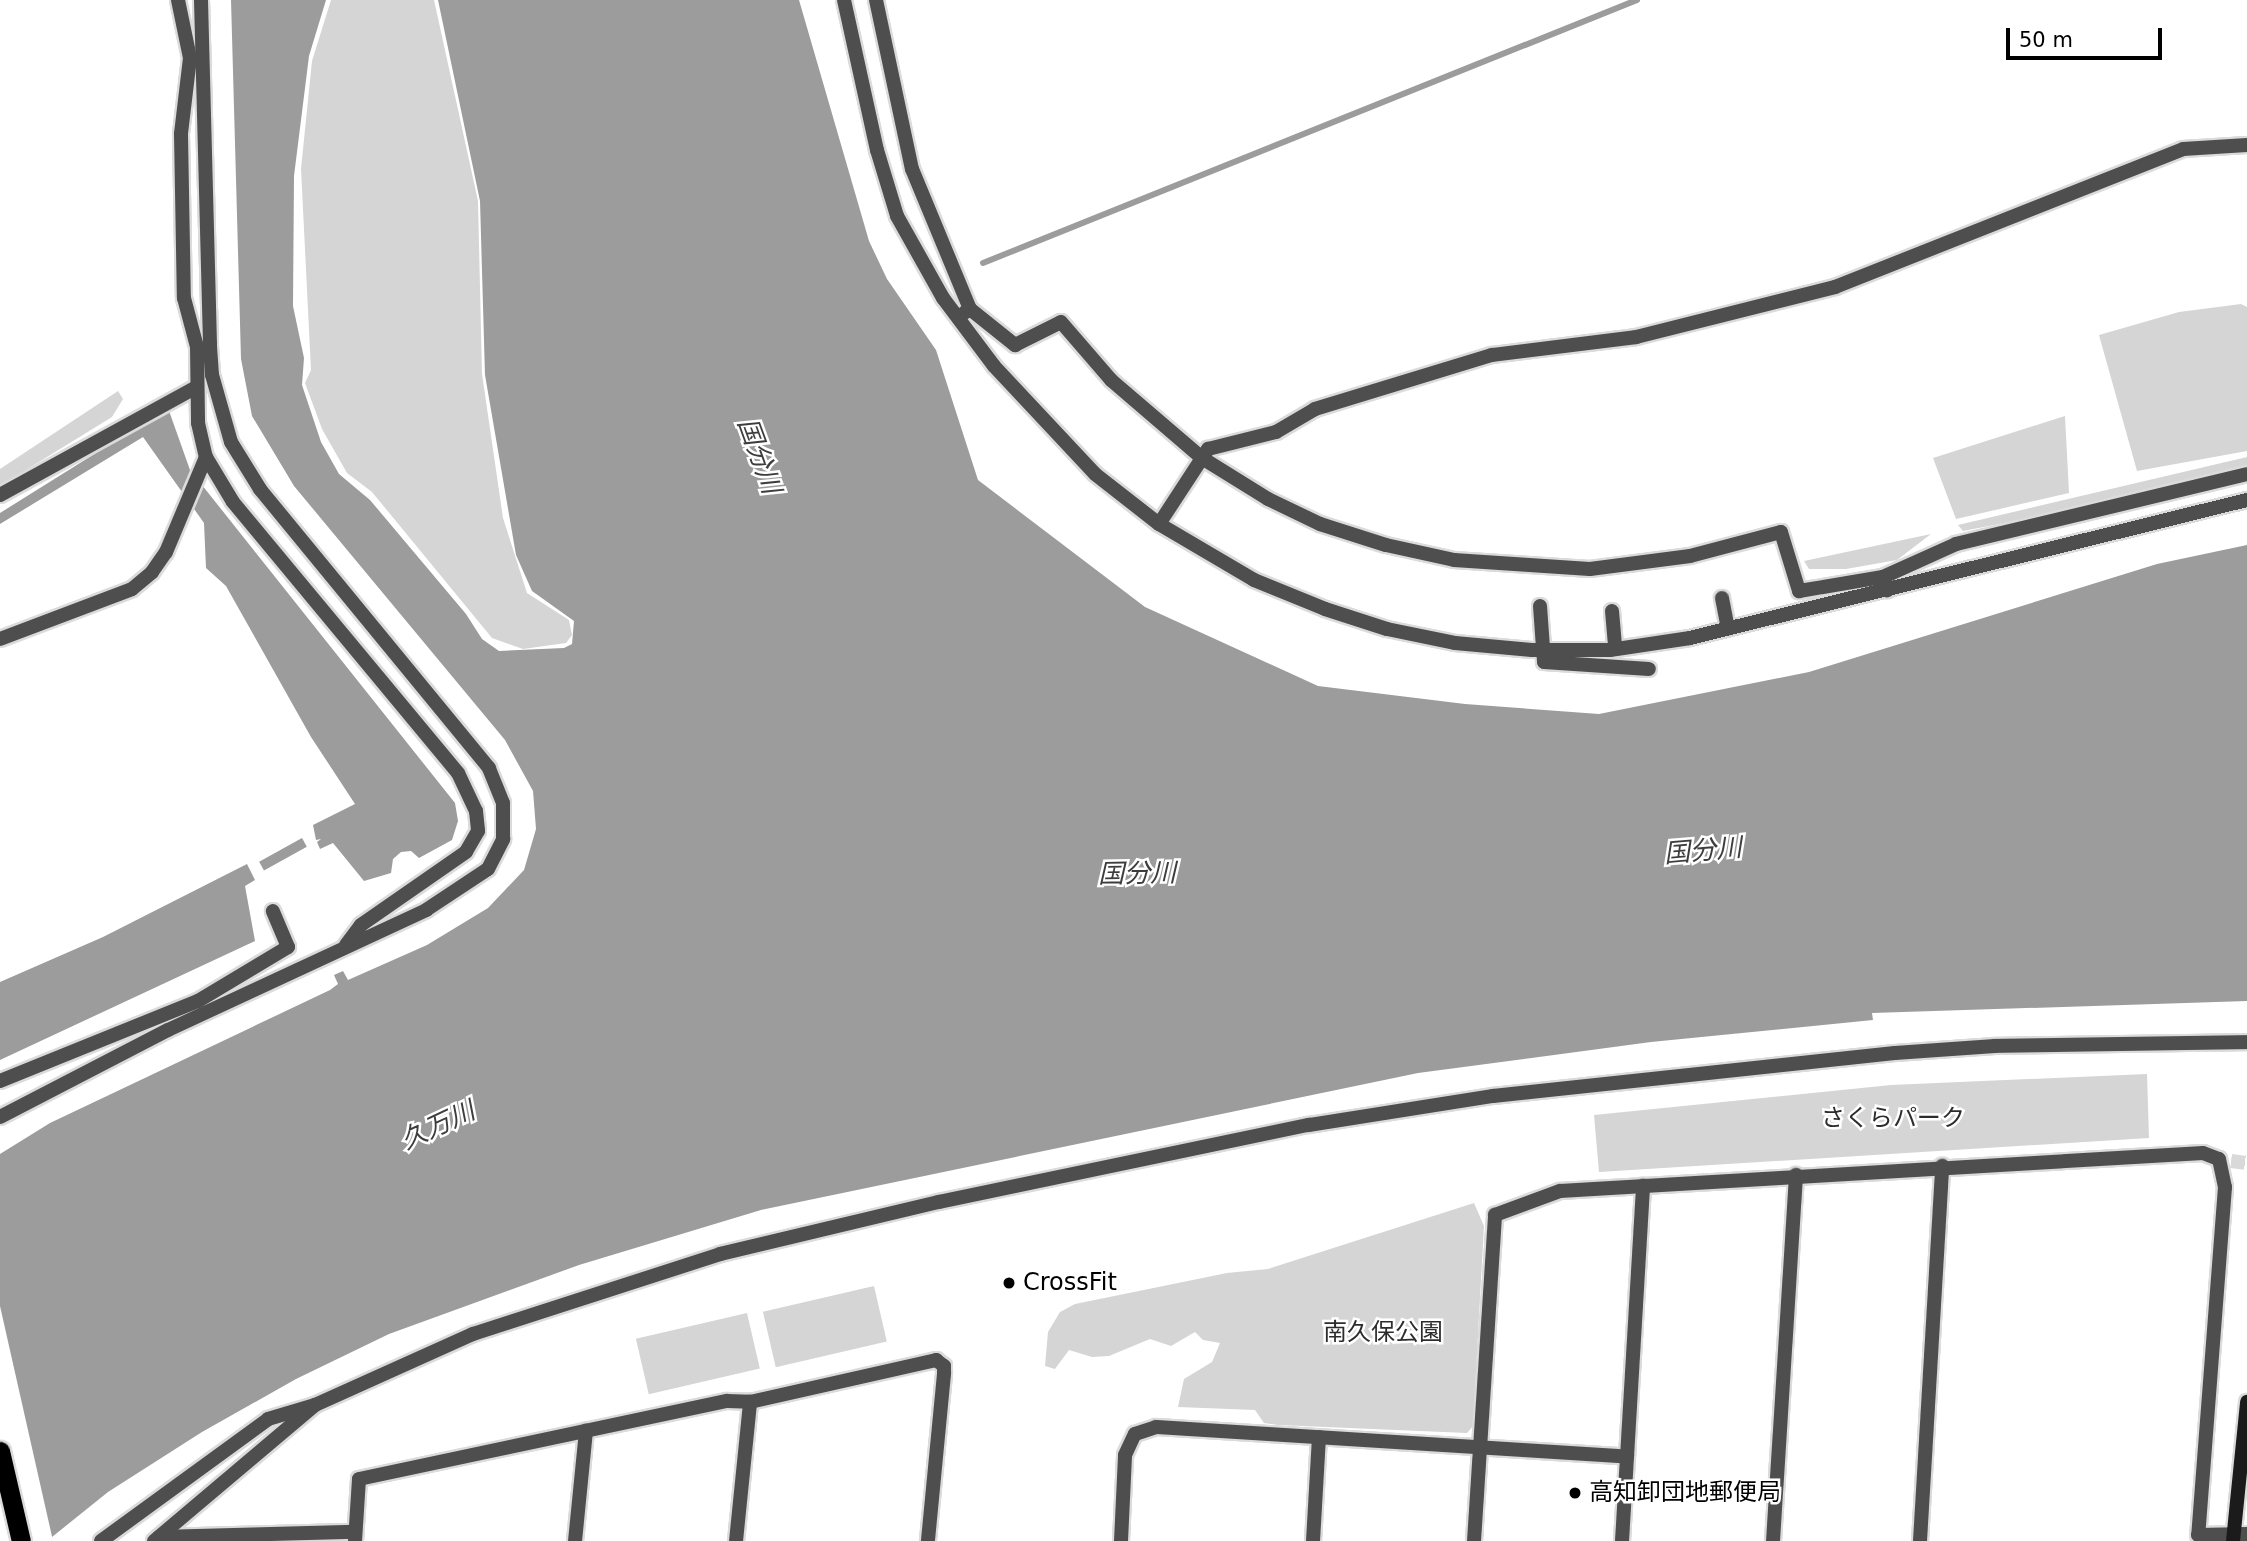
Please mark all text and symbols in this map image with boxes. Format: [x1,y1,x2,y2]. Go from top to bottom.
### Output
scale bar [2009,14,2165,58]
text: 50 m [2019,28,2073,52]
water label: 国分川 [731,414,787,498]
water label: 国分川 [1663,832,1743,870]
water label: 国分川 [1098,858,1176,890]
water label: 久万川 [396,1095,480,1157]
park label: さくらパーク [1821,1105,1965,1133]
place label: CrossFit [1023,1269,1117,1297]
marker: CrossFit [1001,1275,1017,1291]
park label: 南久保公園 [1323,1319,1443,1347]
place label: 高知卸団地郵便局 [1589,1479,1781,1507]
marker: 高知卸団地郵便局 [1567,1485,1583,1501]

